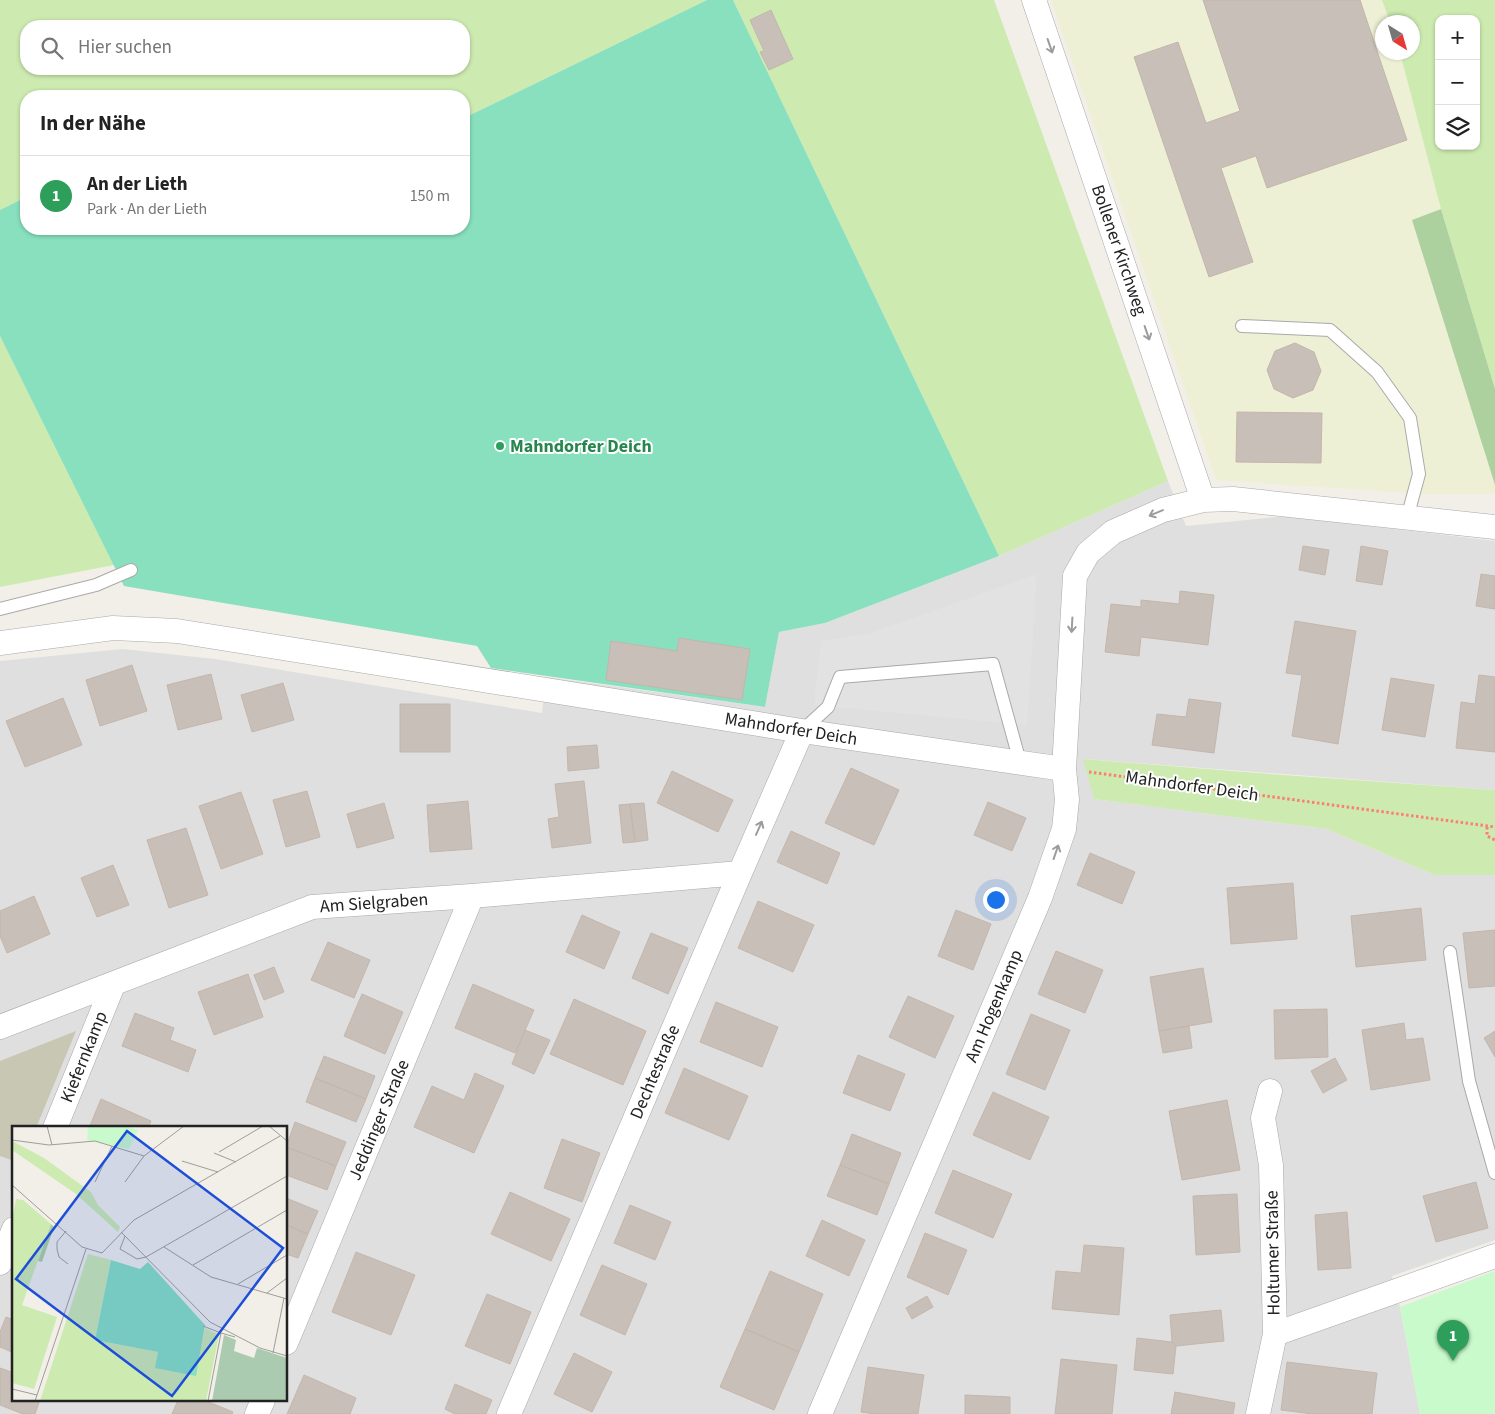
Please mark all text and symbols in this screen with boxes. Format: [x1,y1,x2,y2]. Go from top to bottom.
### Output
north arrow [1375,15,1420,60]
map controls [1435,15,1480,150]
button: + [1435,15,1480,60]
search box [20,20,470,75]
icon: search [38,34,66,62]
text: Hier suchen [78,34,172,61]
one-way arrow [1046,38,1055,53]
button: − [1435,60,1480,105]
button: layers [1435,105,1480,150]
text: In der Nähe [40,108,146,138]
text: An der Lieth [87,171,188,198]
street label: Bollener Kirchweg [1085,181,1153,319]
text: 1 [52,185,60,207]
text: 150 m [410,185,450,207]
text: Park · An der Lieth [87,198,207,220]
one-way arrow [1143,324,1152,340]
place label: Mahndorfer Deich [510,434,652,459]
marker: Mahndorfer Deich [494,440,506,452]
one-way arrow [1149,508,1164,518]
one-way arrow [1067,617,1076,633]
street label: Mahndorfer Deich [723,706,859,752]
street label: Mahndorfer Deich [1124,764,1260,808]
one-way arrow [755,821,765,836]
one-way arrow [1052,845,1061,860]
street label: Am Sielgraben [319,887,429,919]
your location [983,887,1009,913]
street label: Am Hogenkamp [959,946,1029,1066]
street label: Kiefernkamp [54,1008,114,1106]
street label: Dechtestraße [624,1021,686,1123]
street label: Jeddinger Straße [342,1056,416,1184]
inset map [12,1126,288,1402]
street label: Holtumer Straße [1259,1190,1287,1316]
pin: 1 [1437,1320,1469,1361]

